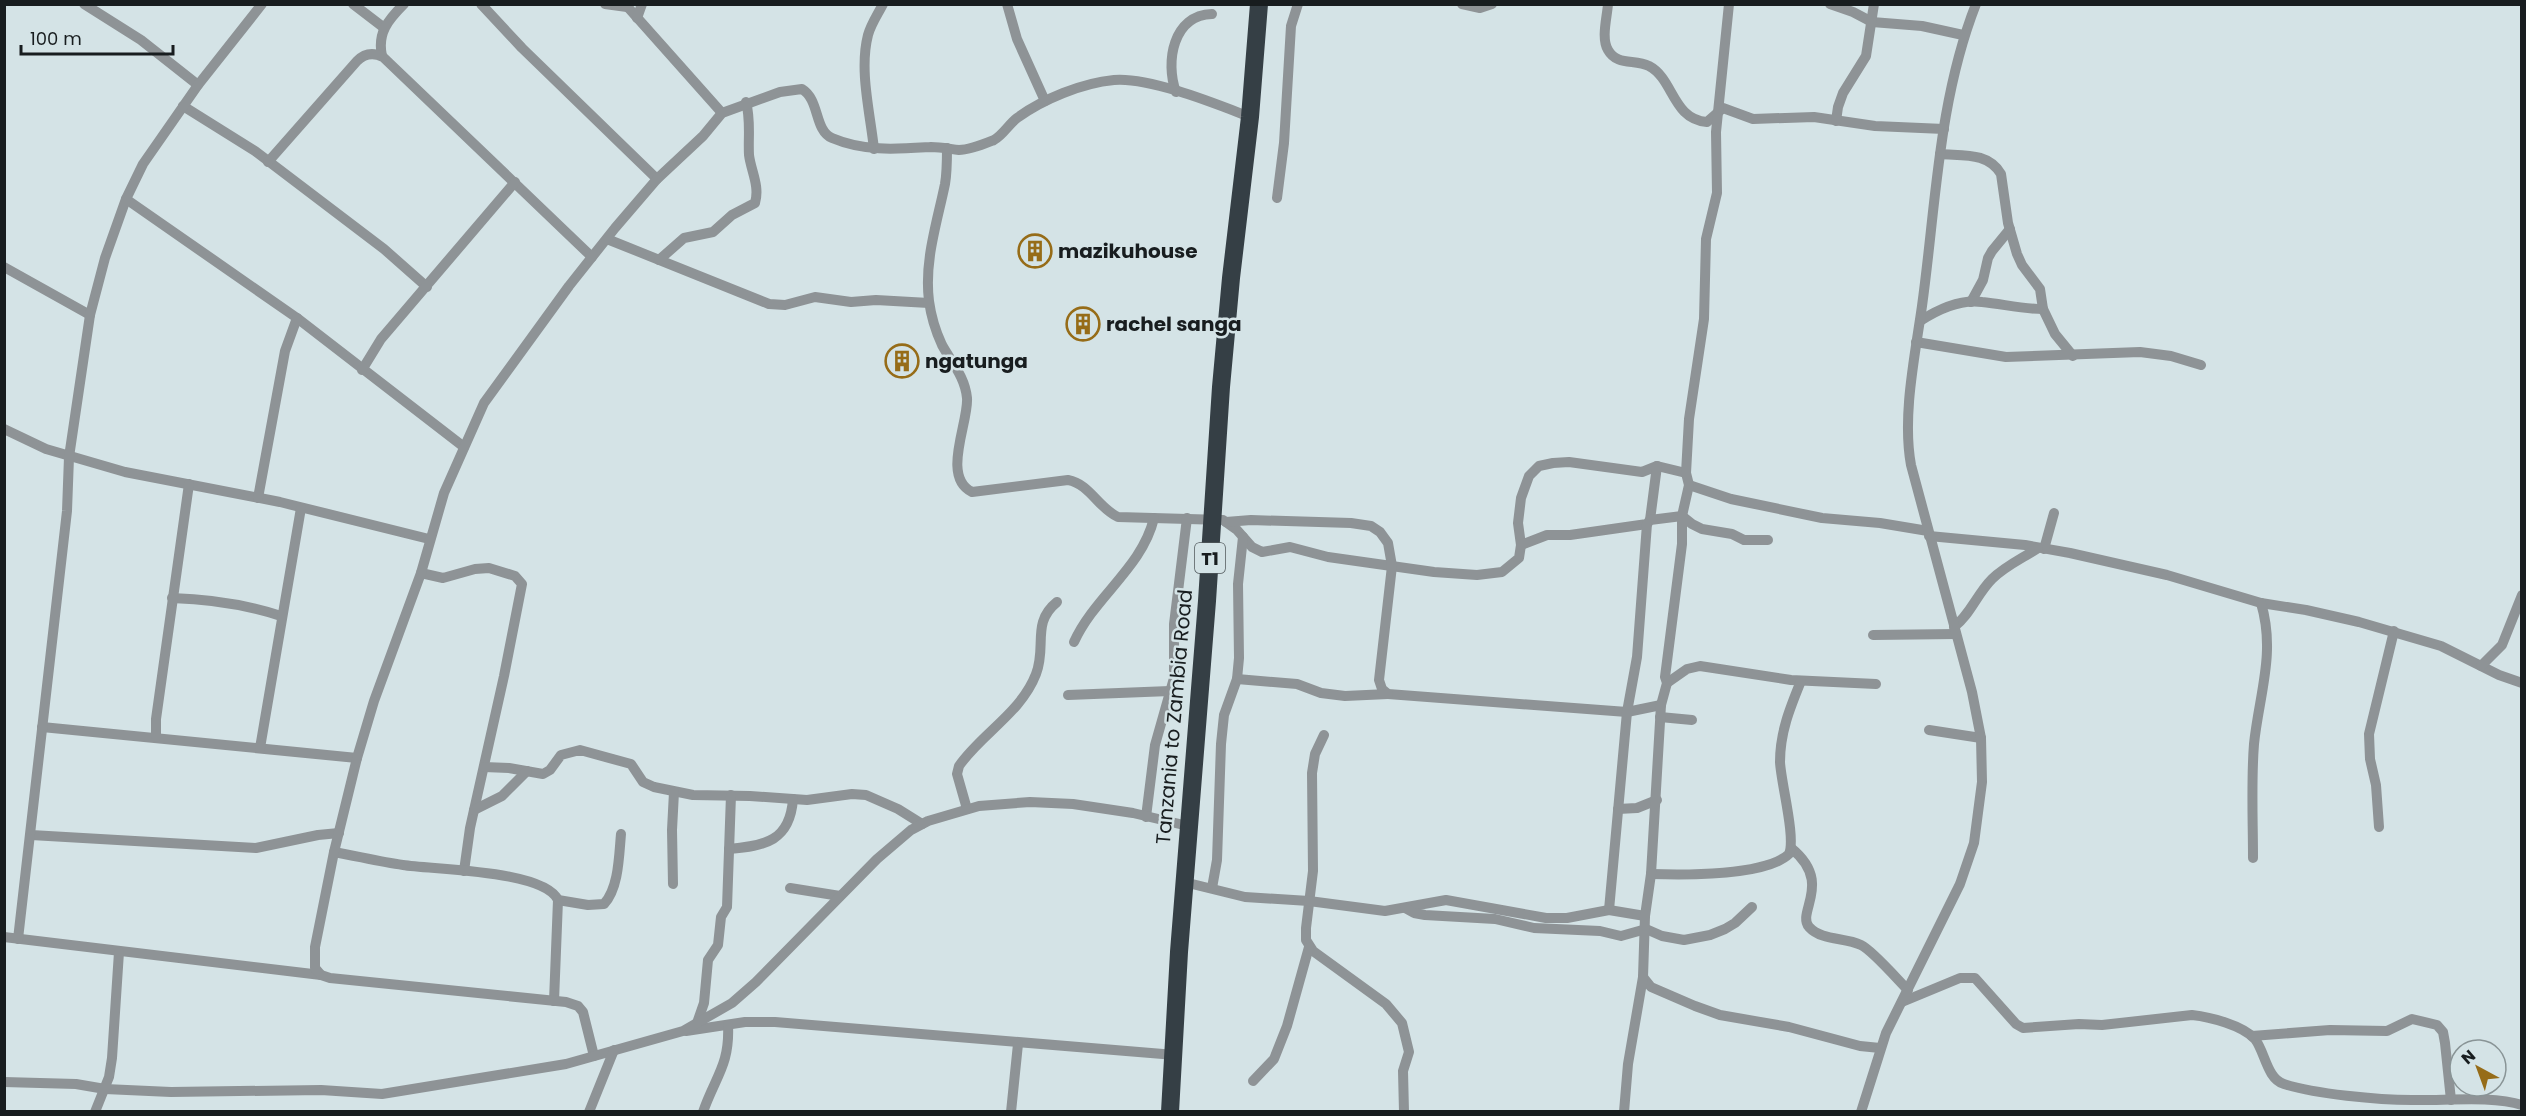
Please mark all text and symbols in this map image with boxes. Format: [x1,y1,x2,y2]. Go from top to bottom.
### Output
scale bar [21,18,172,56]
text: 100 m [30,26,82,51]
building icon: mazikuhouse [1017,233,1053,269]
place label: mazikuhouse [1058,237,1198,265]
building icon: rachel sanga [1065,306,1101,342]
place label: rachel sanga [1106,310,1242,338]
building icon: ngatunga [884,343,920,379]
place label: ngatunga [925,347,1028,375]
road number: T1 [1195,543,1225,573]
street label: Tanzania to Zambia Road [1149,588,1199,846]
north arrow [2448,1038,2508,1098]
text: N [2456,1044,2481,1070]

